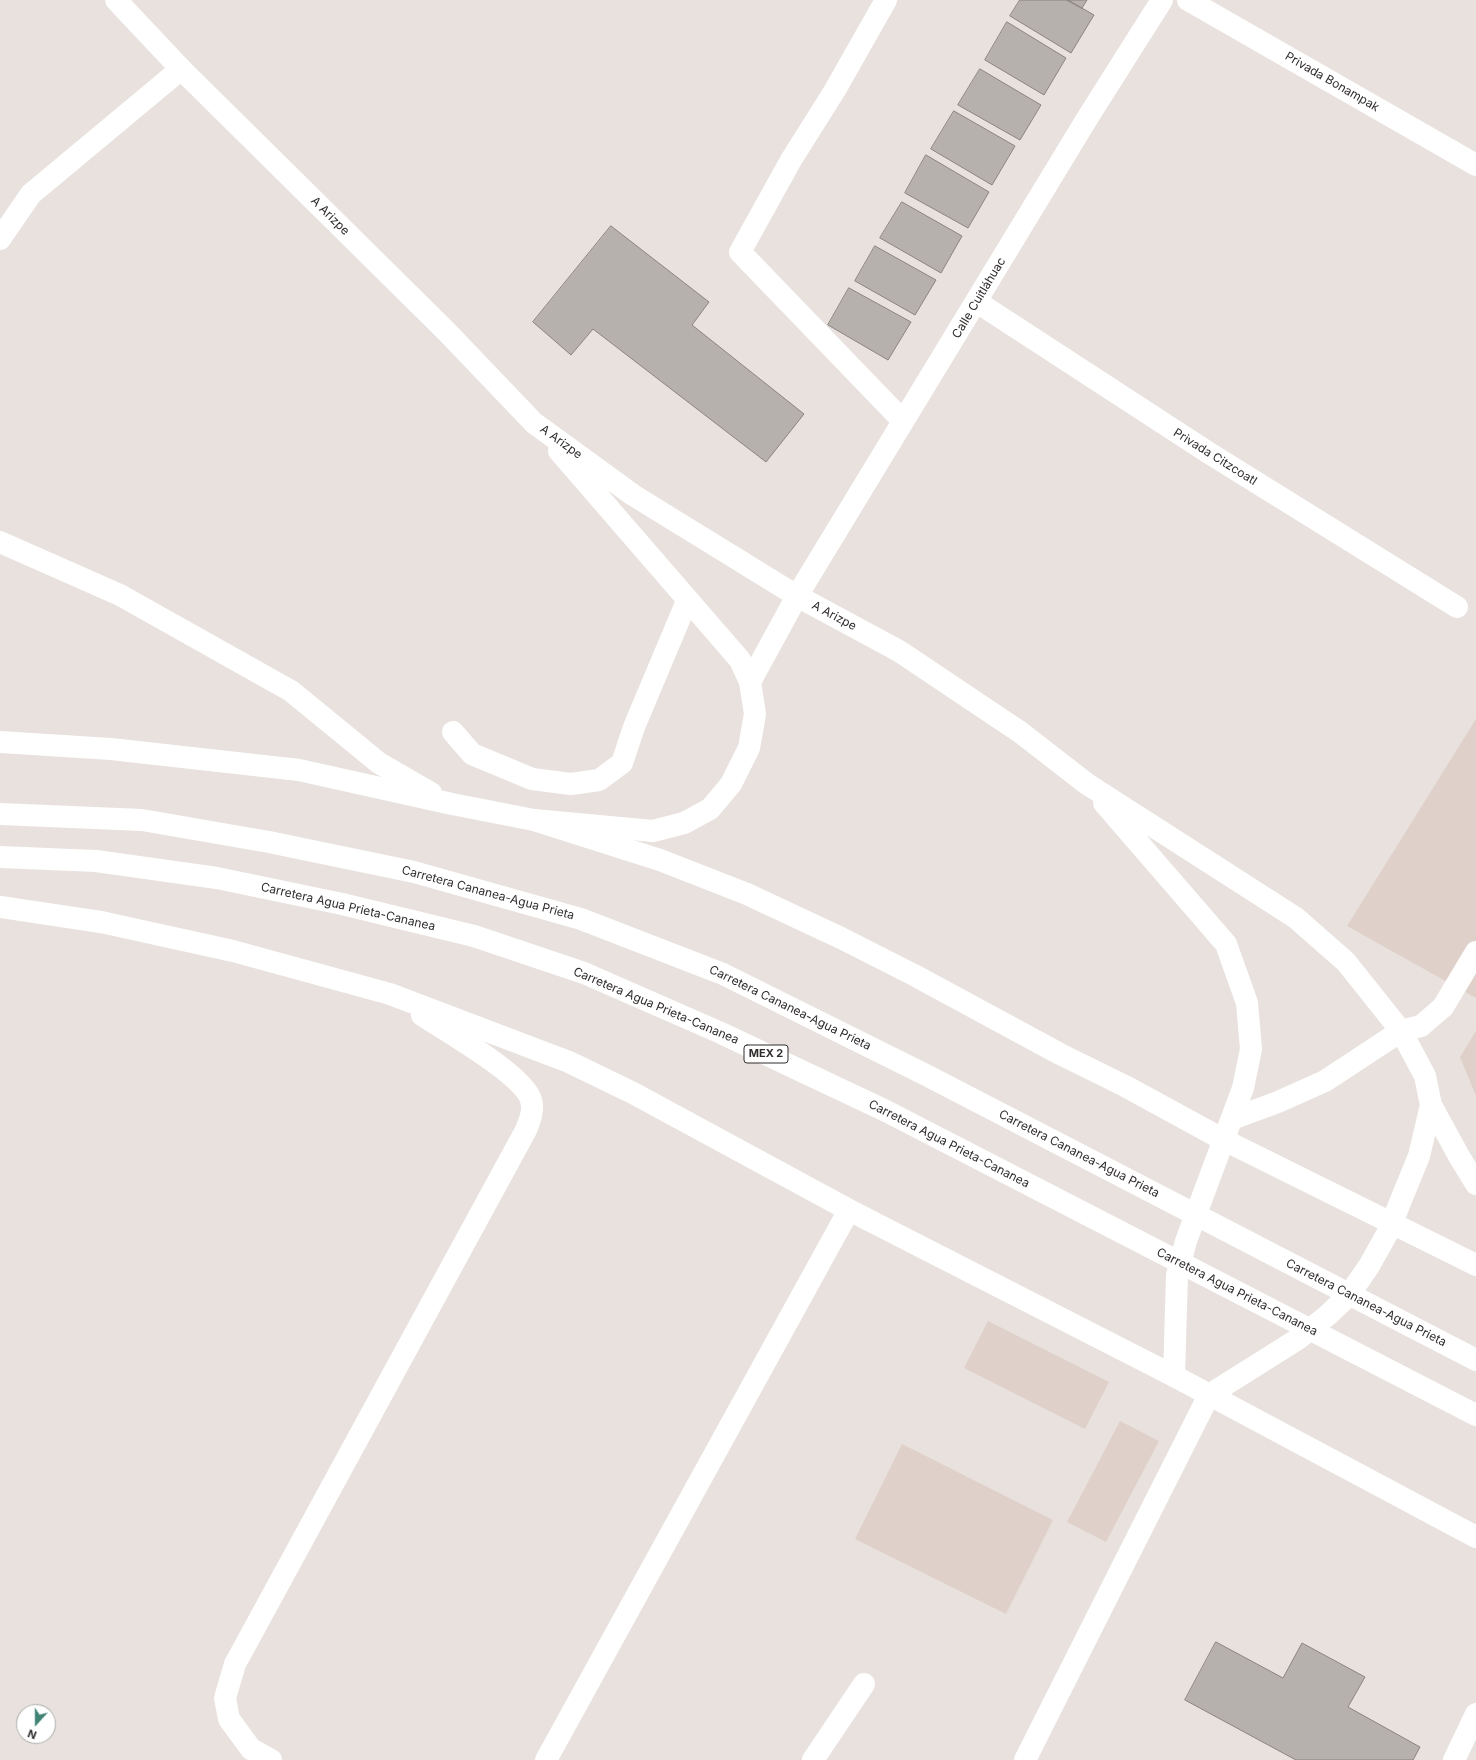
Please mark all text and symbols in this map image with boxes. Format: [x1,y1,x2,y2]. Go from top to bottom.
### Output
street label: Privada Bonampak [1282,49,1382,115]
street label: A Arizpe [308,194,352,238]
street label: Calle Cuitláhuac [949,255,1009,341]
street label: A Arizpe [537,422,585,462]
street label: Privada Citzcoatl [1171,425,1259,489]
street label: A Arizpe [809,598,859,634]
street label: Carretera Cananea-Agua Prieta [400,863,576,923]
street label: Carretera Agua Prieta-Cananea [259,880,437,934]
street label: Carretera Cananea-Agua Prieta [707,962,873,1054]
street label: Carretera Agua Prieta-Cananea [571,964,741,1048]
road number: MEX 2 [744,1045,788,1063]
street label: Carretera Agua Prieta-Cananea [866,1097,1032,1191]
street label: Carretera Cananea-Agua Prieta [996,1107,1162,1201]
street label: Carretera Agua Prieta-Cananea [1154,1245,1320,1339]
street label: Carretera Cananea-Agua Prieta [1283,1256,1449,1350]
north arrow [16,1704,56,1744]
text: N [26,1726,38,1742]

